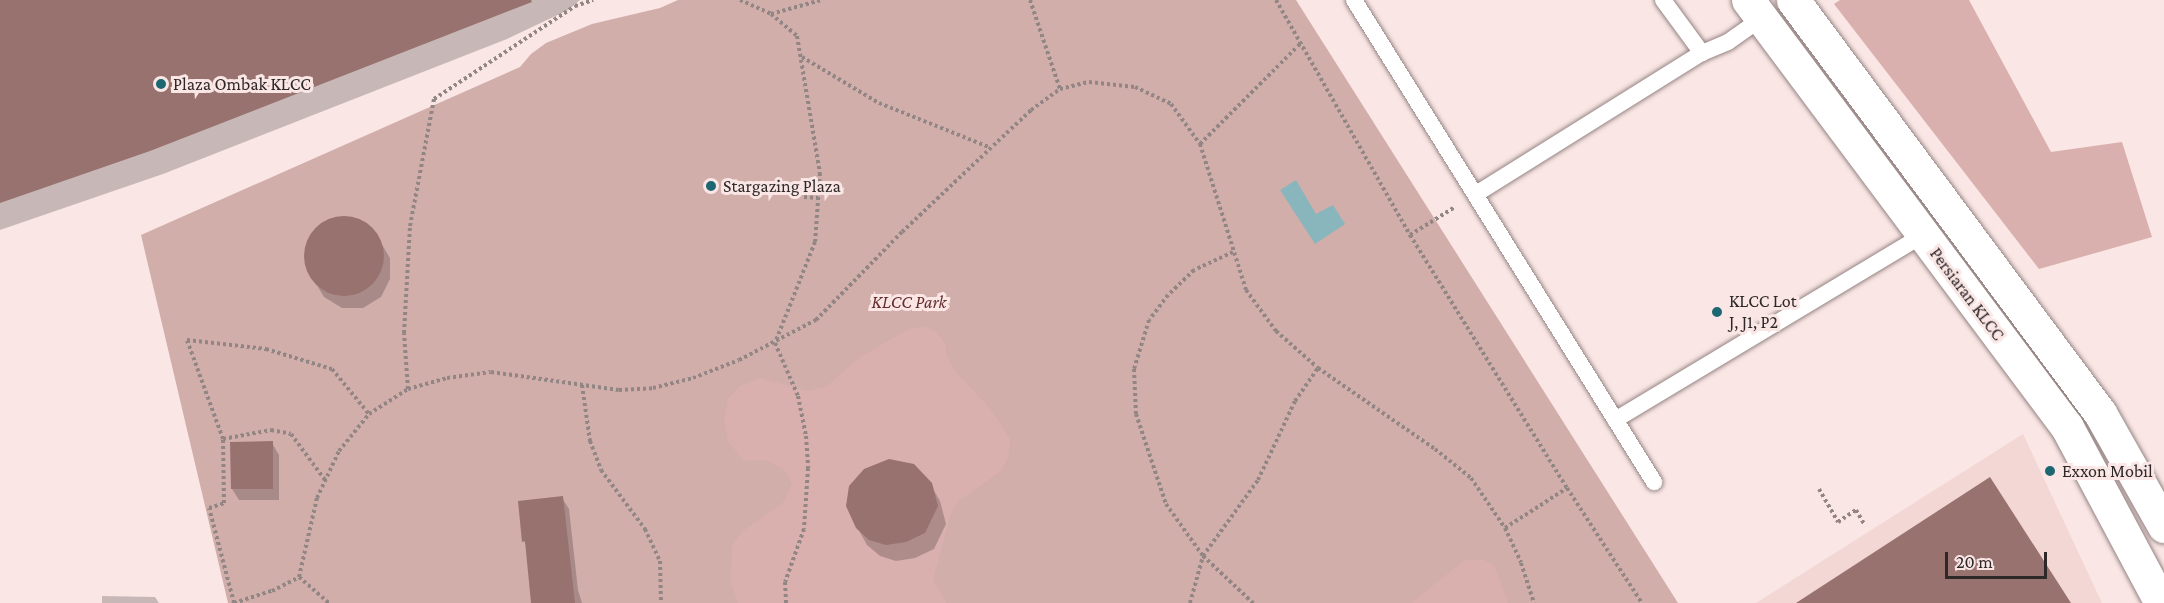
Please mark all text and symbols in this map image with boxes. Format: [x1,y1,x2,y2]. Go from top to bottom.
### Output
place label: Plaza Ombak KLCC [173,73,311,95]
marker: Plaza Ombak KLCC [154,77,168,91]
place label: Stargazing Plaza [723,175,841,197]
marker: Stargazing Plaza [704,179,718,193]
street label: Persiaran KLCC [1925,243,2009,345]
park label: KLCC Park [872,291,946,313]
place label: KLCC Lot J, J1, P2 [1729,291,1797,334]
marker: KLCC Lot J, J1, P2 [1710,305,1724,319]
place label: Exxon Mobil [2062,460,2153,482]
marker: Exxon Mobil [2043,464,2057,478]
scale bar [1948,540,2050,578]
text: 20 m [1956,552,1993,572]

